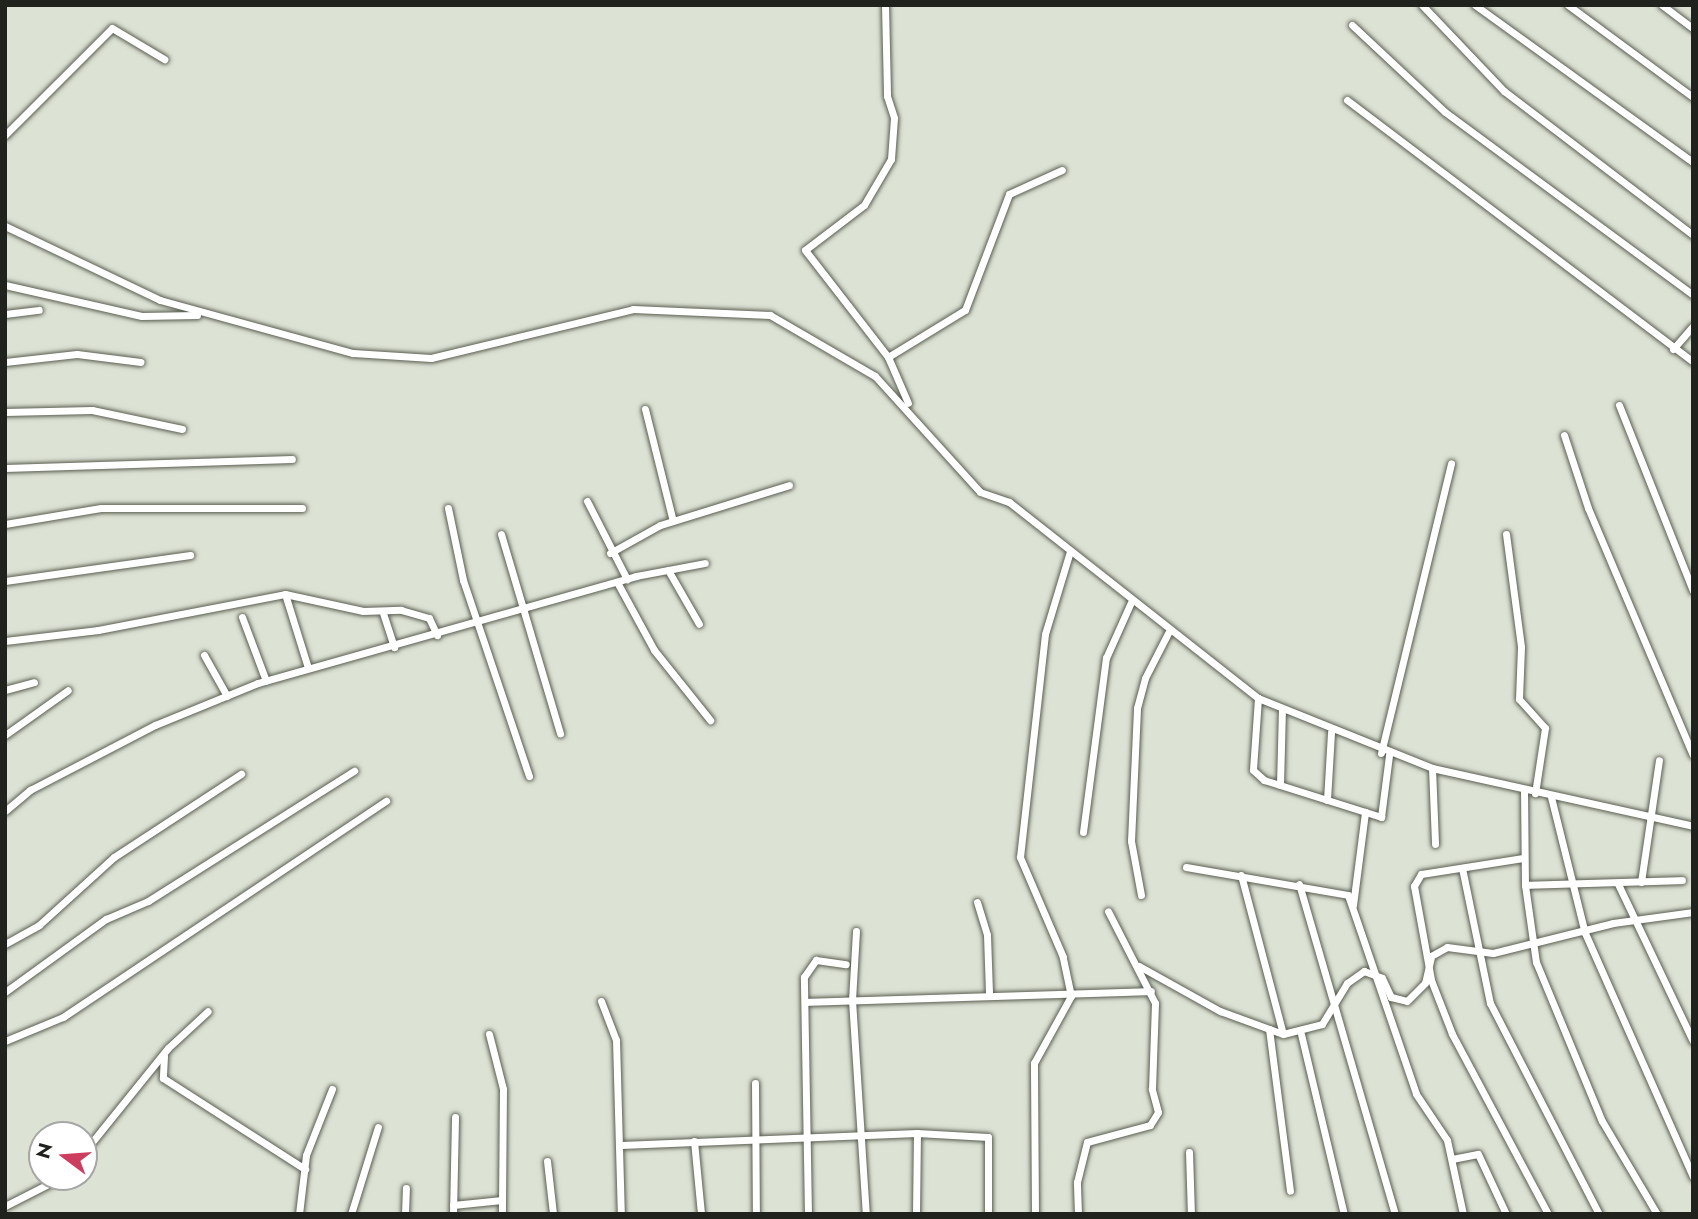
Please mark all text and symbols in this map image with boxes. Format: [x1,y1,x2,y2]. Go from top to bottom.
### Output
north arrow [28,1121,98,1191]
text: N [29,1140,59,1162]

